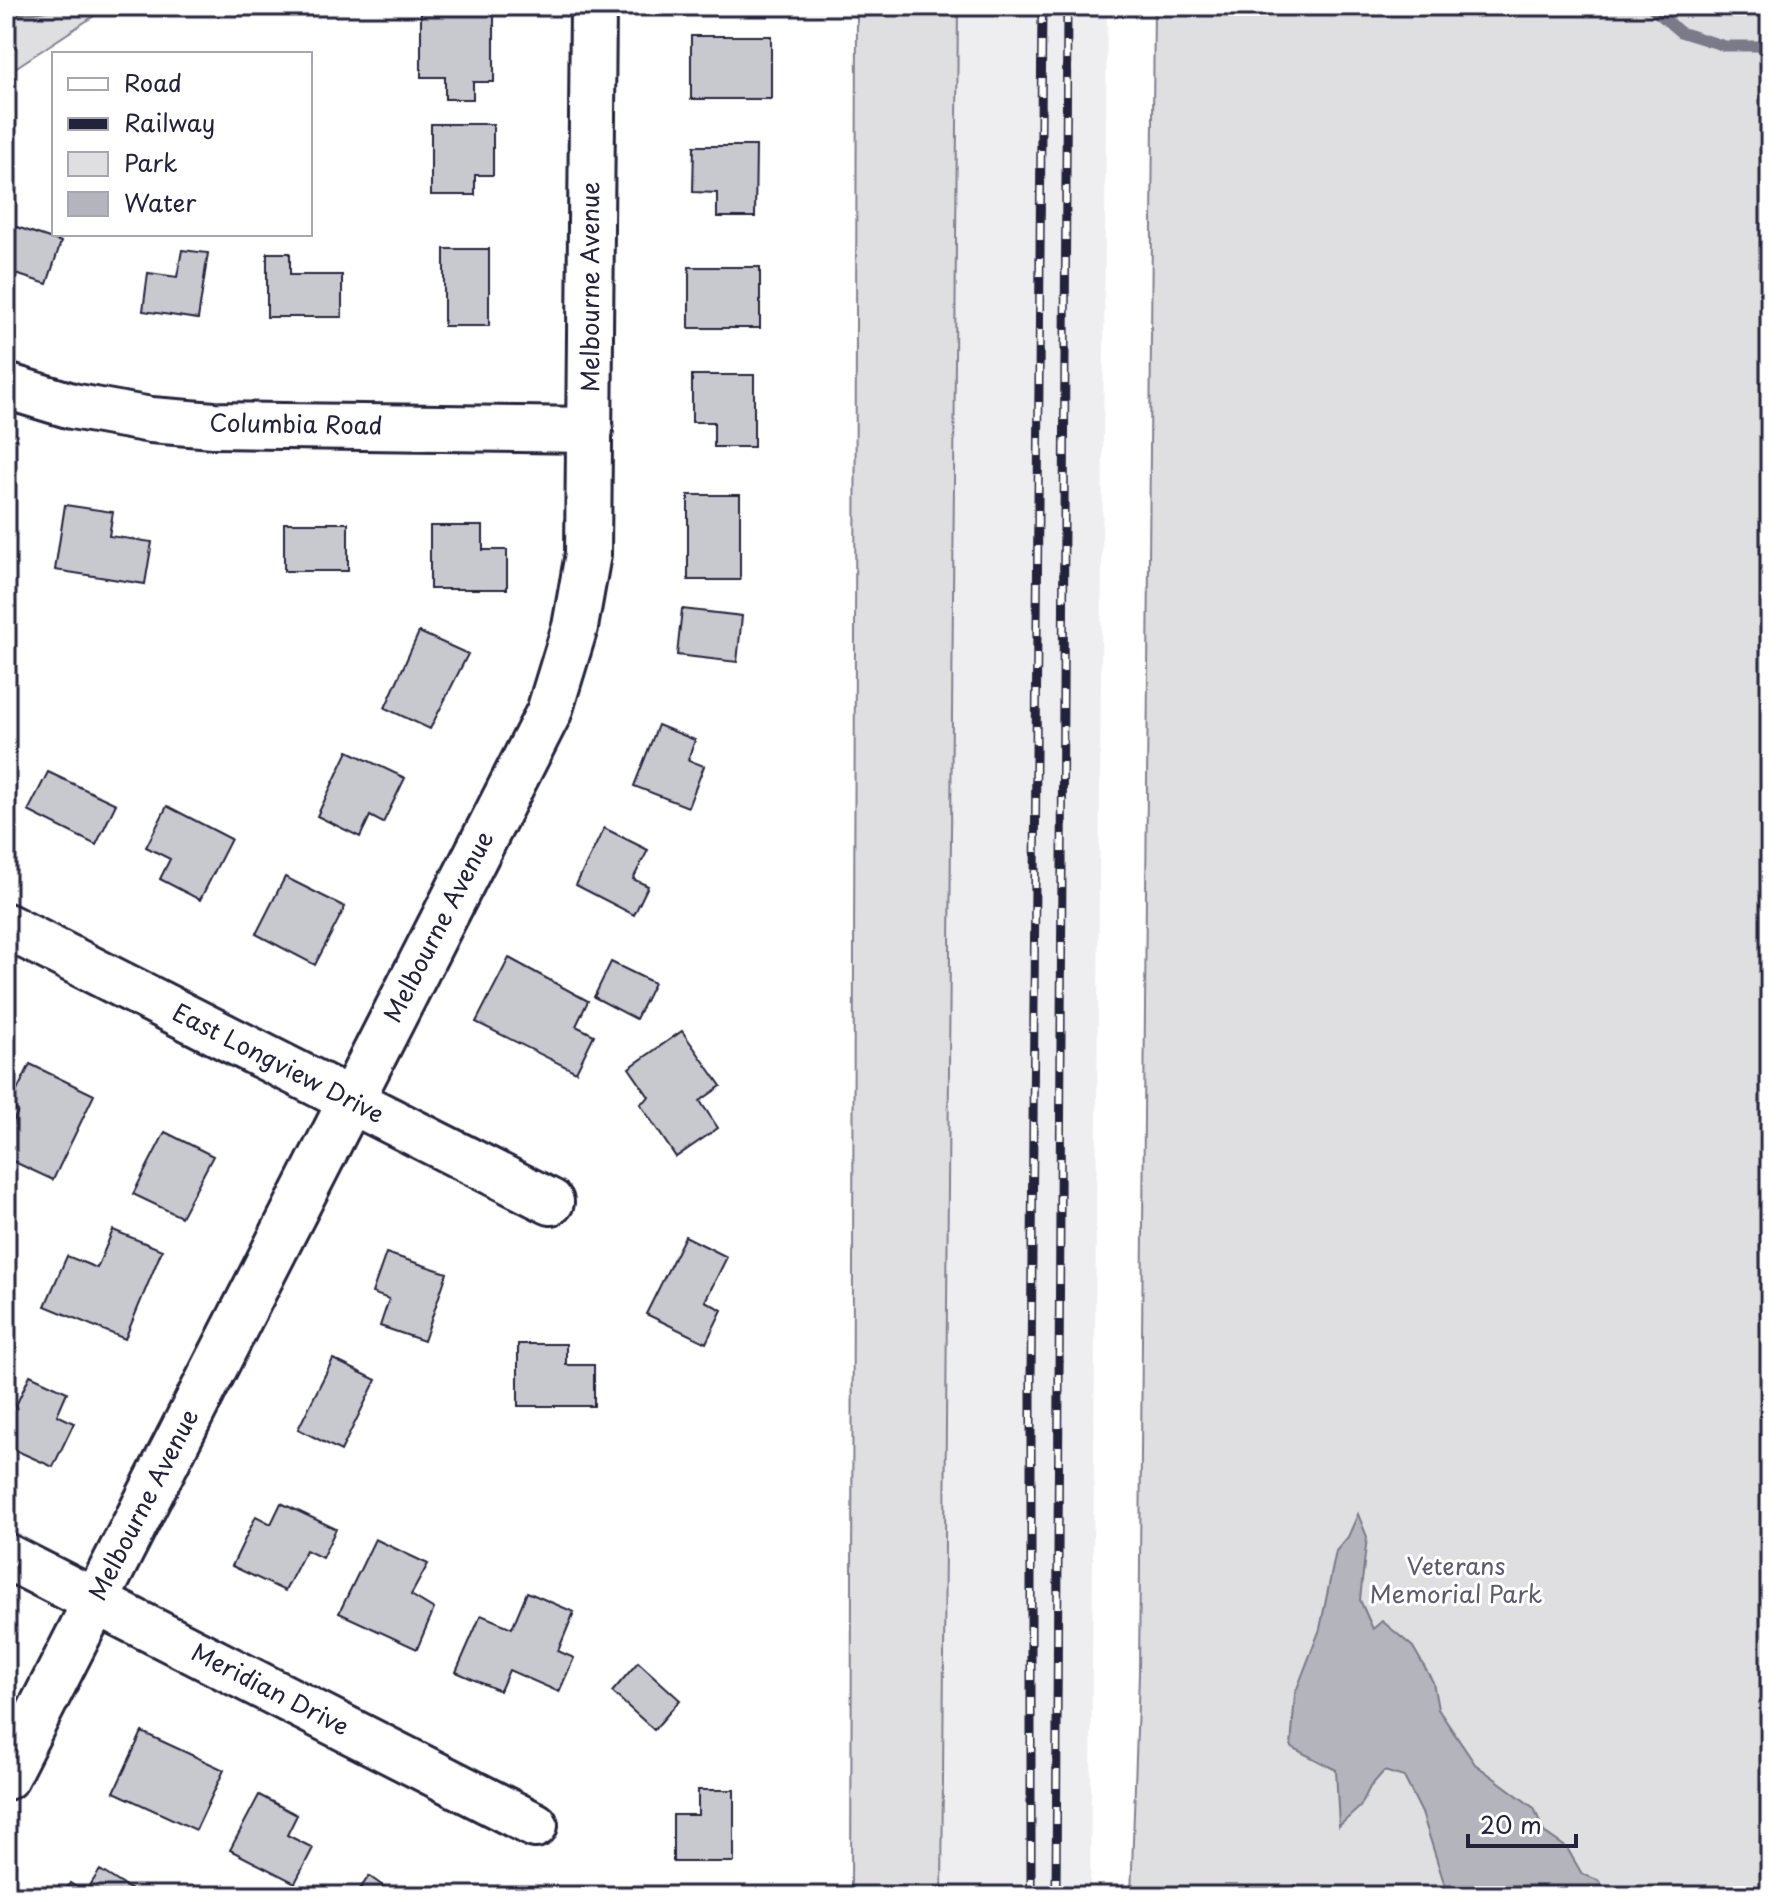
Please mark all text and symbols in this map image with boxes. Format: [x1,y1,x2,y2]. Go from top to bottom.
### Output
legend [52,52,312,236]
text: Road [124,64,182,100]
text: Railway [124,104,215,140]
text: Park [124,144,178,180]
street label: Melbourne Avenue [571,182,607,392]
text: Water [124,184,197,220]
street label: Columbia Road [209,403,383,443]
street label: Melbourne Avenue [373,824,501,1028]
street label: East Longview Drive [167,993,391,1131]
street label: Melbourne Avenue [78,1402,206,1606]
park label: Veterans Memorial Park [1370,1547,1542,1611]
street label: Meridian Drive [186,1633,356,1743]
scale bar [1468,1798,1576,1848]
text: 20 m [1480,1806,1542,1842]

